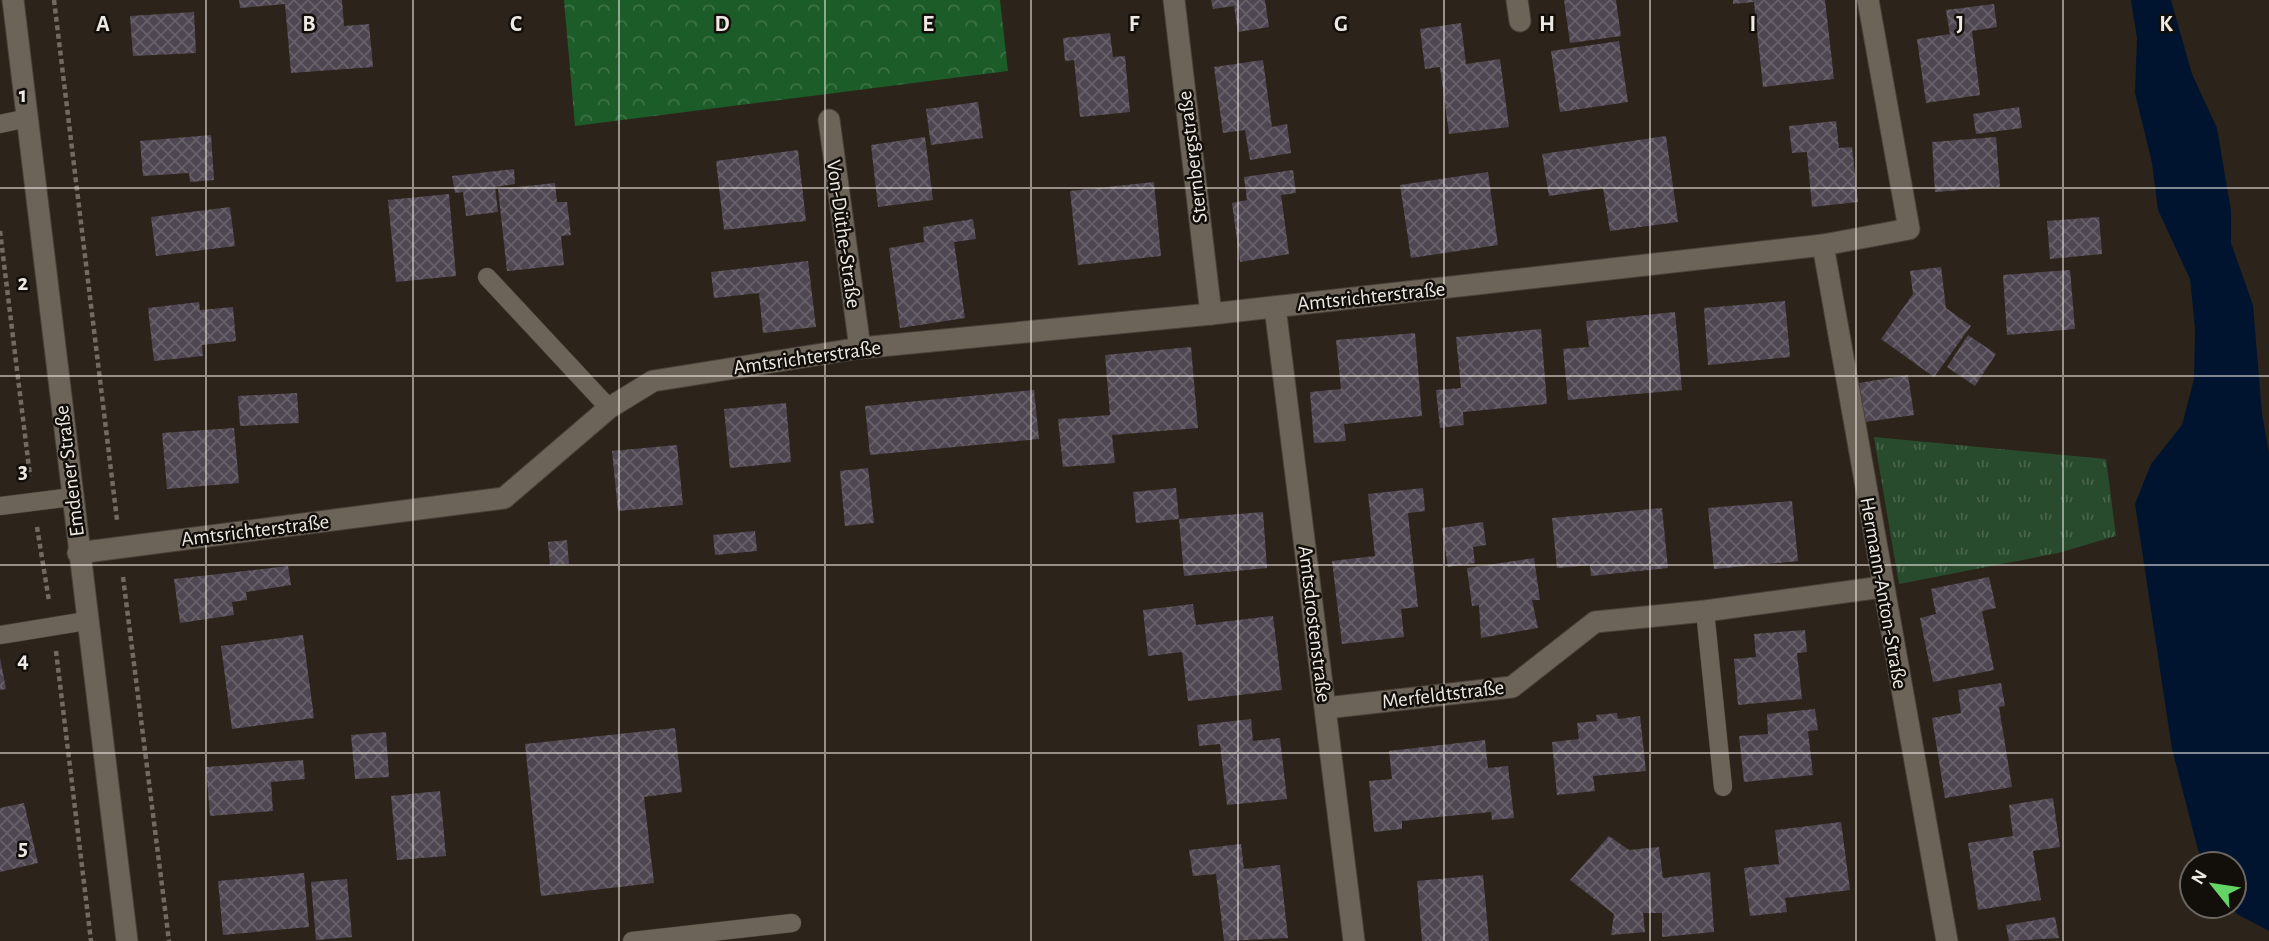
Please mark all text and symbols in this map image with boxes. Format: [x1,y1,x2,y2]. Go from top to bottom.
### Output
text: A [96,13,110,36]
text: B [302,13,316,36]
text: C [510,13,522,36]
text: D [714,13,730,36]
text: E [922,13,934,36]
text: F [1129,13,1140,36]
text: G [1334,13,1348,36]
text: H [1539,13,1555,36]
text: I [1750,13,1756,36]
text: J [1956,13,1964,36]
text: K [2159,13,2173,36]
text: 1 [19,84,27,107]
street label: Sternbergstraße [1174,90,1211,224]
street label: Von-Düthe-Straße [823,158,864,310]
text: 2 [18,272,29,295]
street label: Amtsrichterstraße [1296,278,1446,315]
street label: Amtsrichterstraße [732,337,882,378]
street label: Emdener Straße [51,404,88,538]
text: 3 [18,460,28,483]
street label: Hermann-Anton-Straße [1856,496,1911,691]
street label: Amtsrichterstraße [180,511,330,550]
street label: Amtsdrostenstraße [1294,544,1335,704]
text: 4 [17,649,29,672]
street label: Merfeldtstraße [1381,677,1505,712]
text: 5 [18,837,28,860]
north arrow [2178,850,2248,920]
text: N [2188,867,2211,888]

